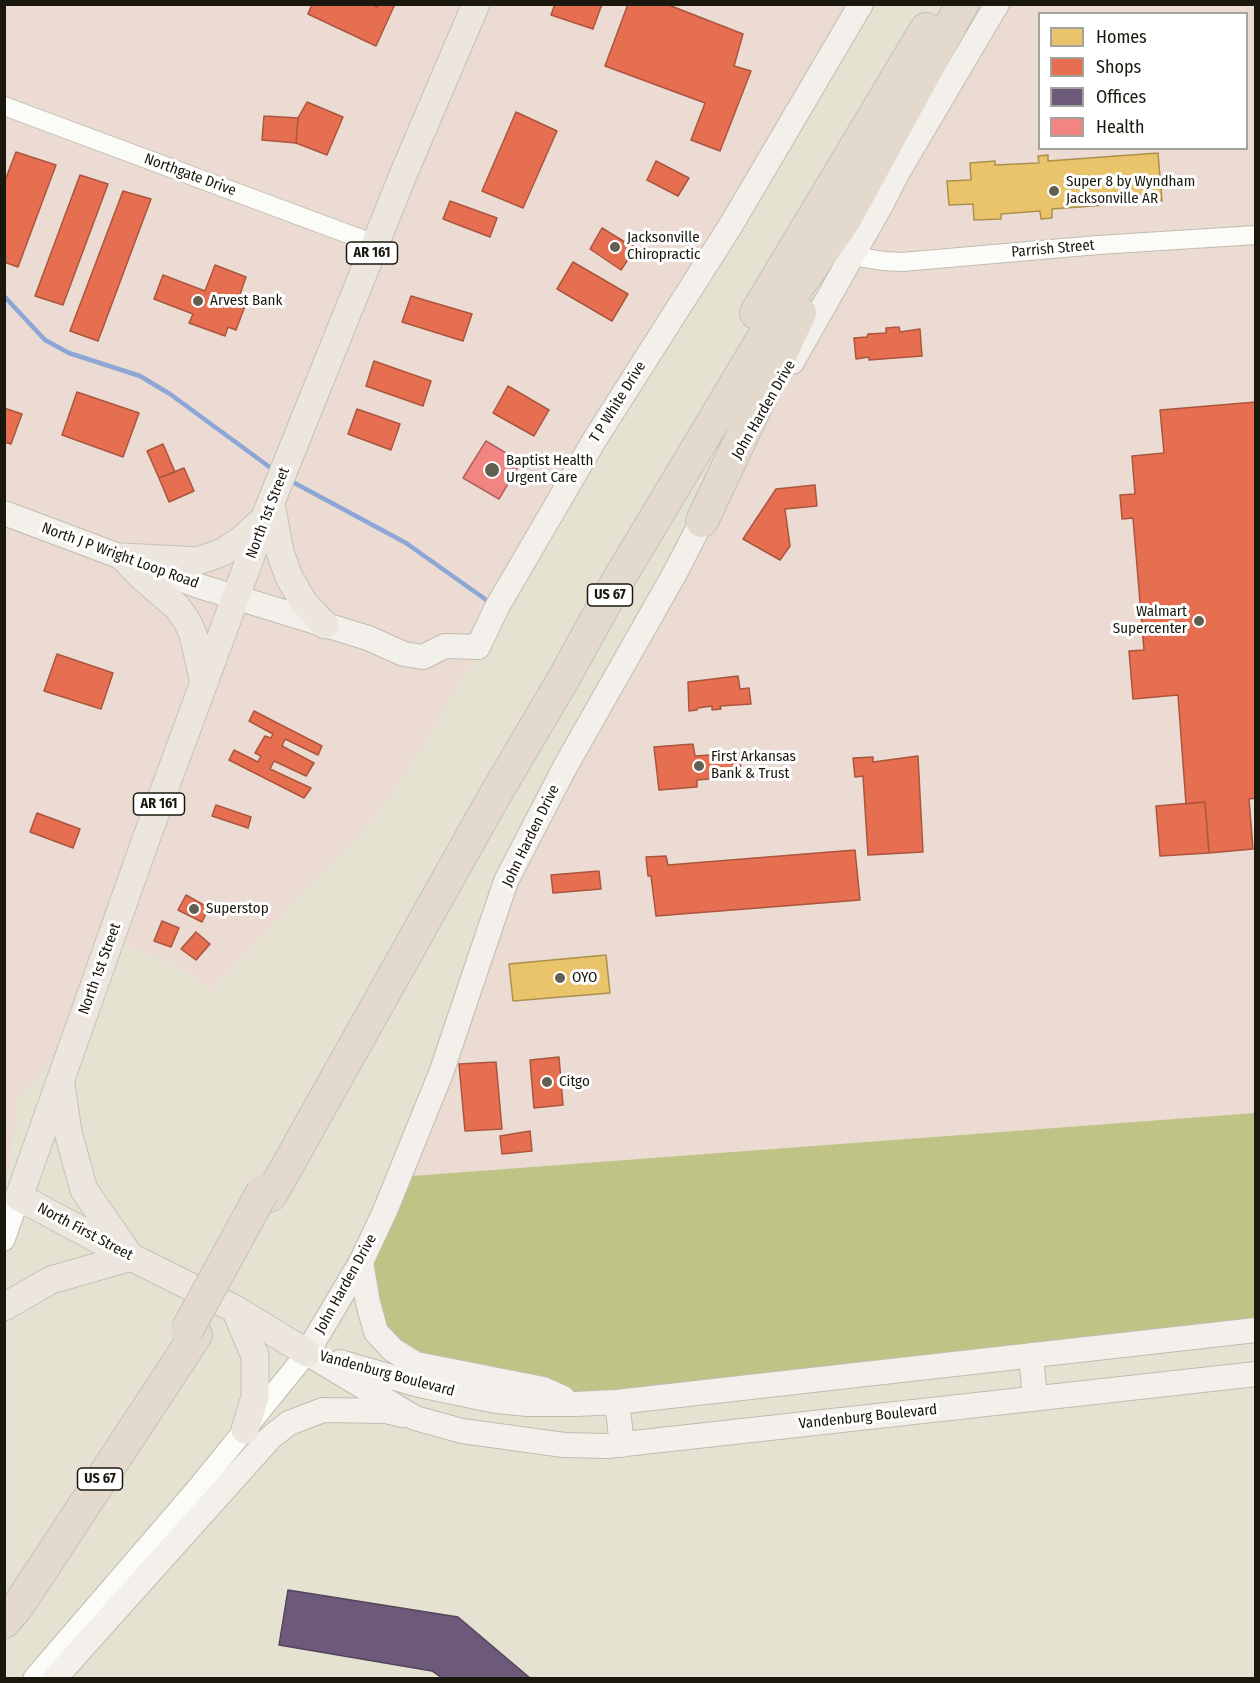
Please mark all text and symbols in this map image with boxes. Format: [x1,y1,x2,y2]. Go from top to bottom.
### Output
legend [1038,12,1248,150]
text: Homes [1096,26,1147,48]
text: Shops [1096,56,1141,78]
text: Offices [1096,86,1146,108]
text: Health [1096,116,1144,138]
street label: Northgate Drive [142,150,238,200]
place label: Super 8 by Wyndham Jacksonville AR [1066,173,1195,208]
marker: Super 8 by Wyndham Jacksonville AR [1047,184,1061,198]
place label: Jacksonville Chiropractic [627,229,700,264]
street label: Parrish Street [1011,236,1095,262]
marker: Jacksonville Chiropractic [608,240,622,254]
road number: AR 161 [346,242,398,264]
place label: Arvest Bank [210,292,282,310]
marker: Arvest Bank [191,294,205,308]
street label: John Harden Drive [728,357,800,463]
street label: T P White Drive [586,358,650,446]
place label: Baptist Health Urgent Care [506,452,593,487]
marker: Baptist Health Urgent Care [483,461,501,479]
street label: North 1st Street [242,465,294,561]
street label: North J P Wright Loop Road [39,519,201,593]
road number: US 67 [588,584,632,606]
place label: Walmart Supercenter [1113,603,1187,638]
marker: Walmart Supercenter [1192,614,1206,628]
place label: First Arkansas Bank & Trust [711,748,796,783]
marker: First Arkansas Bank & Trust [692,759,706,773]
street label: John Harden Drive [499,782,563,890]
road number: AR 161 [134,793,184,815]
place label: Superstop [206,900,269,918]
marker: Superstop [187,902,201,916]
street label: North 1st Street [75,921,125,1017]
place label: OYO [572,969,597,987]
marker: OYO [553,971,567,985]
place label: Citgo [559,1073,590,1091]
marker: Citgo [540,1075,554,1089]
street label: North First Street [34,1199,136,1265]
street label: John Harden Drive [311,1231,381,1337]
street label: Vandenburg Boulevard [318,1347,456,1401]
street label: Vandenburg Boulevard [798,1401,938,1433]
road number: US 67 [78,1468,122,1490]

